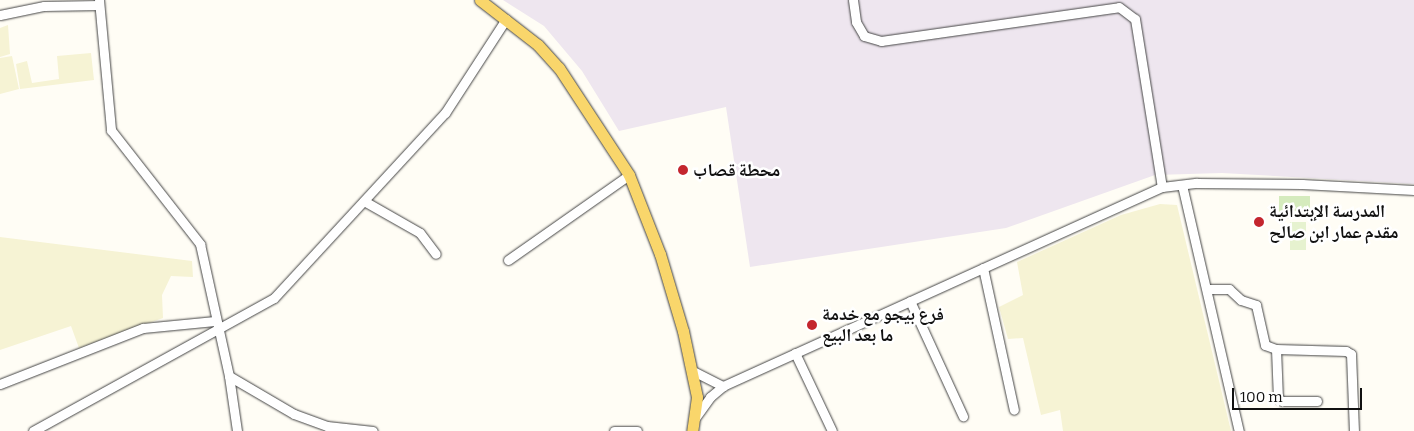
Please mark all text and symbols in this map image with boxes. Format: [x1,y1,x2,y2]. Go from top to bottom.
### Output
place label: محطة قصاب [693,159,780,181]
marker: محطة قصاب [677,164,689,176]
place label: المدرسة الإبتدائية مقدم عمار ابن صالح [1269,201,1398,243]
marker: المدرسة الإبتدائية مقدم عمار ابن صالح [1253,216,1265,228]
place label: فرع بيجو مع خدمة ما بعد البيع [822,304,944,346]
marker: فرع بيجو مع خدمة ما بعد البيع [806,319,818,331]
scale bar [1234,378,1364,410]
text: 100 m [1240,388,1283,406]

